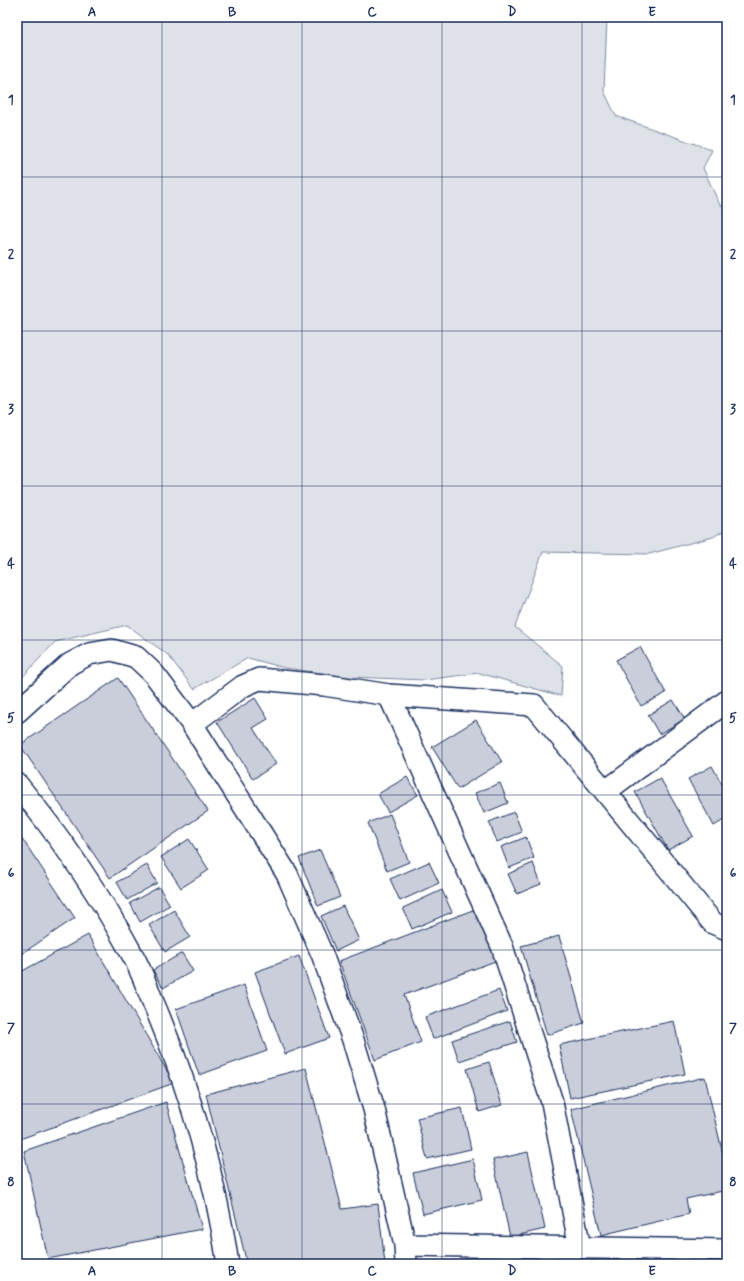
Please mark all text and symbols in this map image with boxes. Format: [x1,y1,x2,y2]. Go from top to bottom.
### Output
text: A [88,4,96,21]
text: B [228,4,237,21]
text: C [367,4,377,21]
text: D [508,4,517,21]
text: E [648,4,656,21]
text: 1 [8,92,14,109]
text: 1 [730,92,736,109]
text: 2 [8,246,15,263]
text: 2 [730,246,737,263]
text: 3 [8,401,14,418]
text: 3 [730,401,736,418]
text: 4 [7,556,15,573]
text: 4 [729,556,737,573]
text: 5 [7,710,15,727]
text: 5 [729,710,737,727]
text: 6 [8,865,15,882]
text: 6 [730,865,737,882]
text: 7 [7,1020,15,1037]
text: 7 [729,1020,737,1037]
text: 8 [7,1174,15,1191]
text: 8 [729,1174,737,1191]
text: A [88,1263,96,1280]
text: B [228,1263,237,1280]
text: C [367,1263,377,1280]
text: D [508,1263,517,1280]
text: E [648,1263,656,1280]

